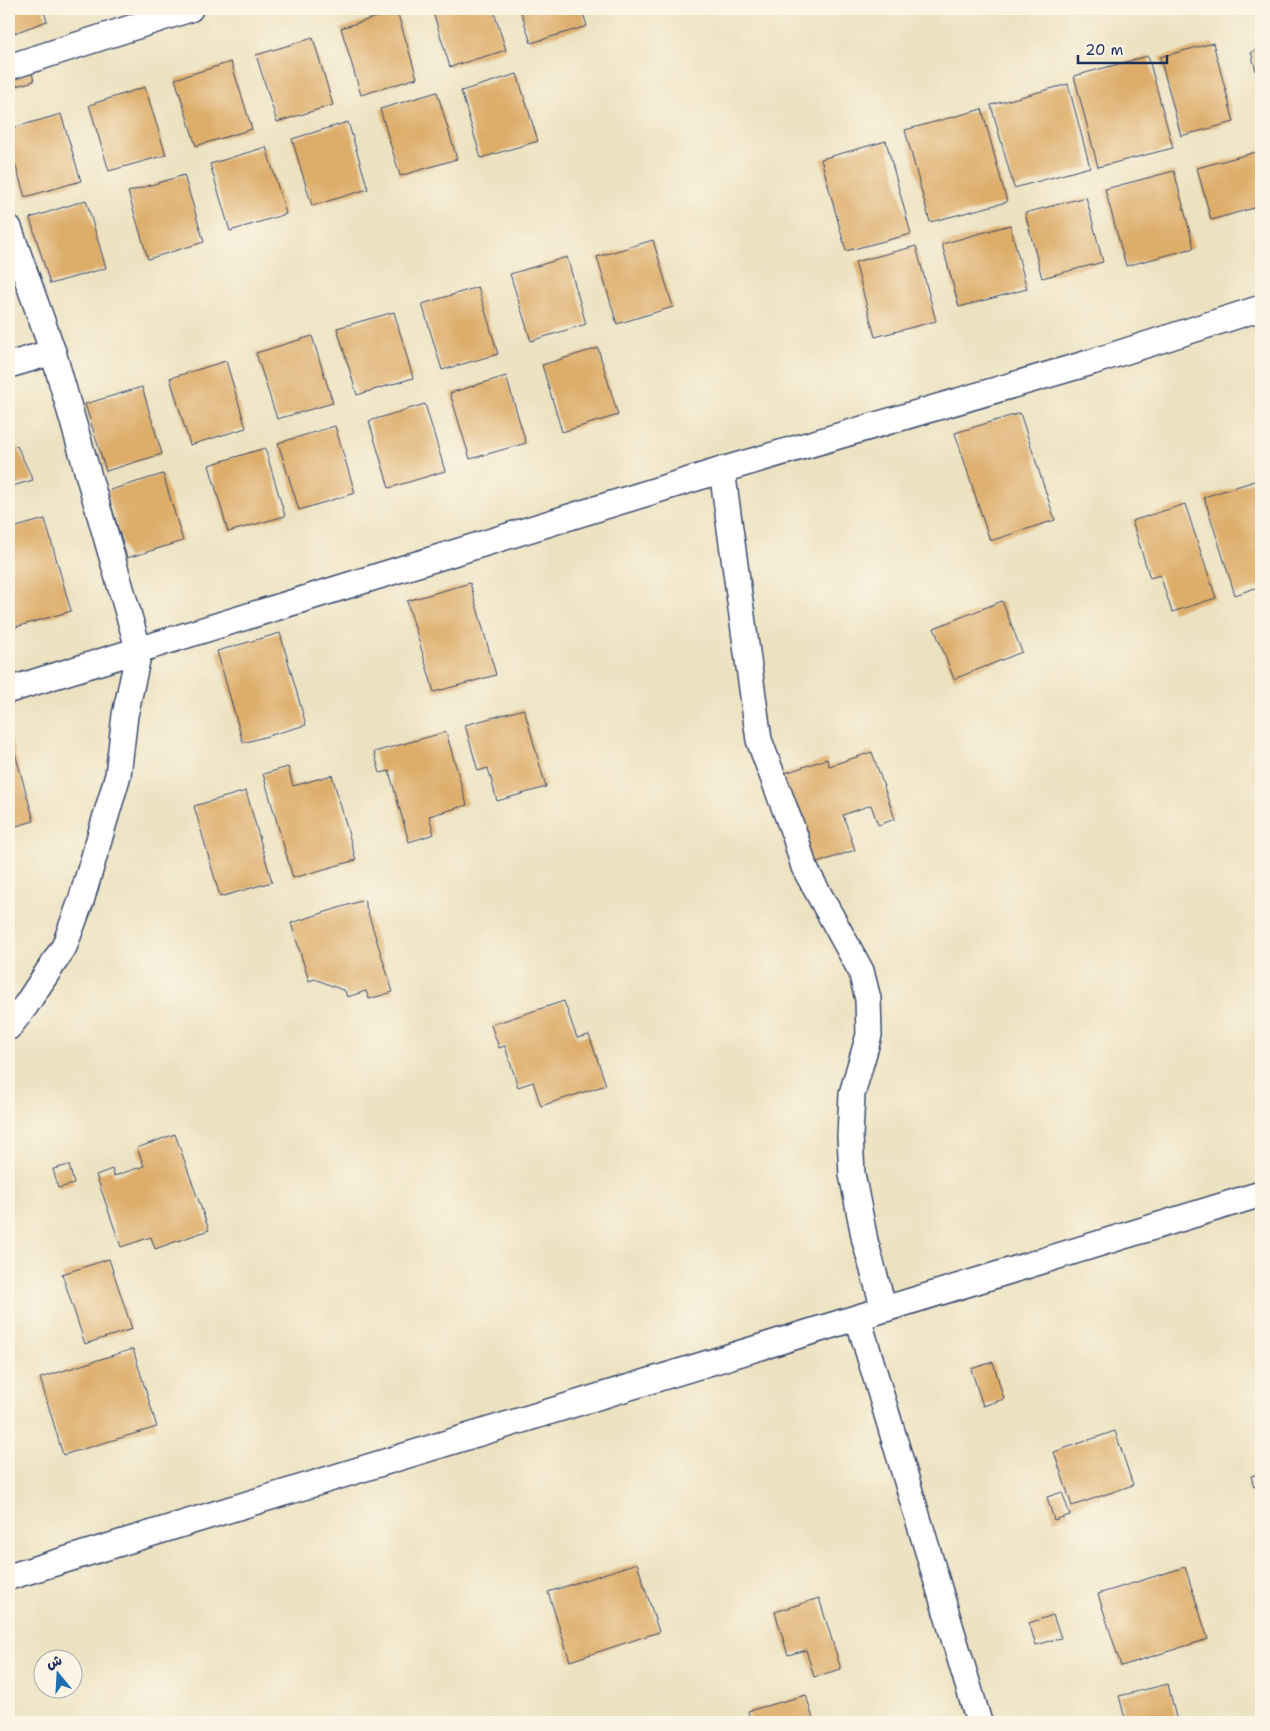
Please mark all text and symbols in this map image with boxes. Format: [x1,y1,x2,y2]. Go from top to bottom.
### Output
scale bar [1078,32,1166,64]
text: 20 m [1085,40,1124,60]
north arrow [32,1648,82,1698]
text: ش [44,1651,64,1673]

